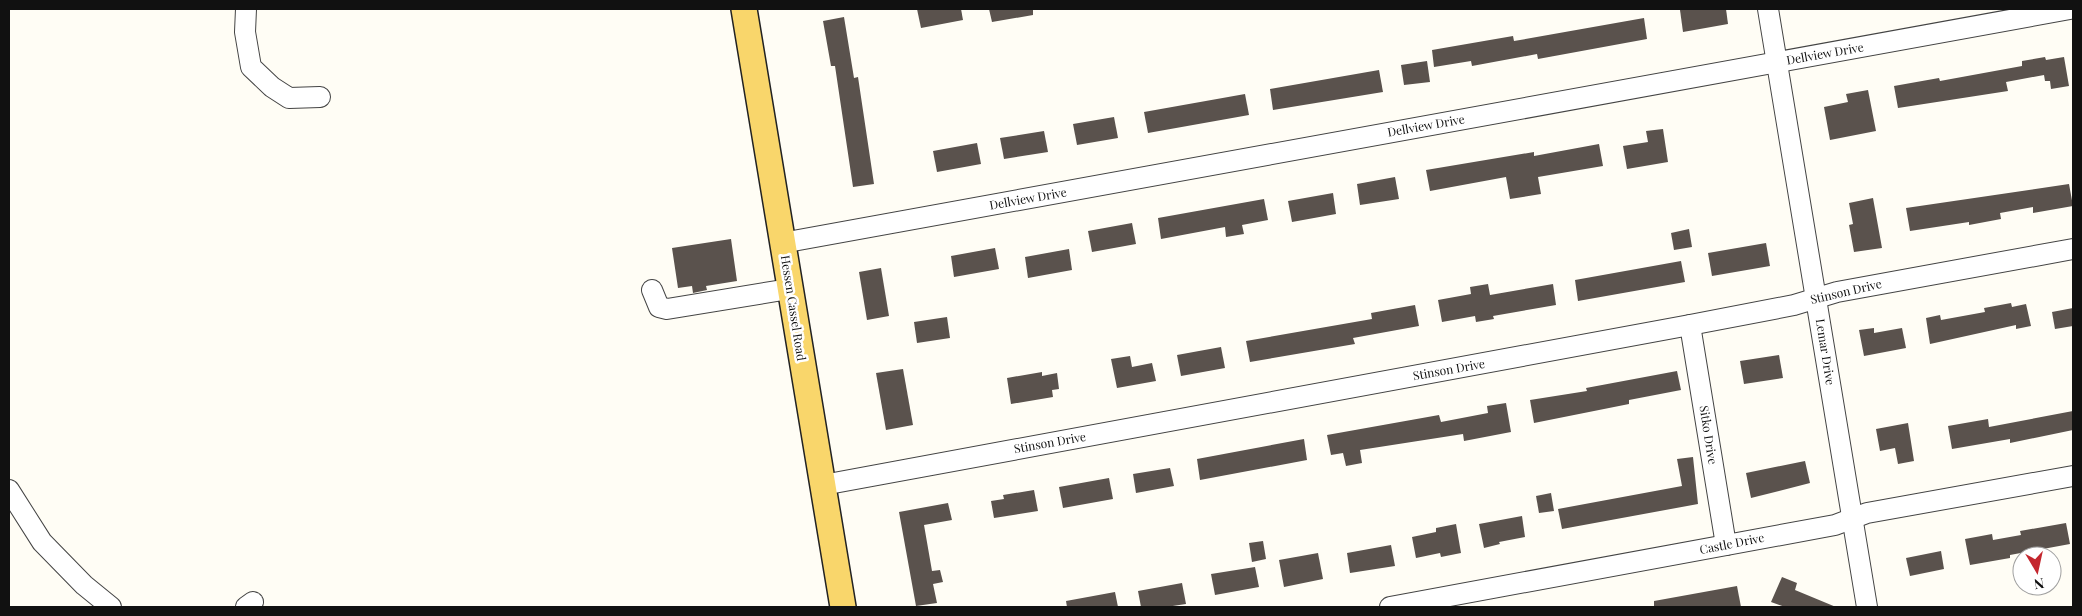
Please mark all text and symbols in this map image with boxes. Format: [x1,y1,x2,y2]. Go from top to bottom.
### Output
street label: Dellview Drive [1785,38,1865,68]
street label: Dellview Drive [1386,110,1466,140]
street label: Dellview Drive [988,183,1068,213]
street label: Hessen Cassel Road [778,254,810,362]
street label: Stinson Drive [1808,275,1883,307]
street label: Lemar Drive [1813,317,1839,386]
street label: Stinson Drive [1412,355,1486,383]
street label: Sitko Drive [1696,404,1722,465]
street label: Stinson Drive [1013,428,1087,456]
street label: Castle Drive [1698,529,1766,557]
north arrow [2012,546,2062,596]
text: N [2033,574,2046,595]

